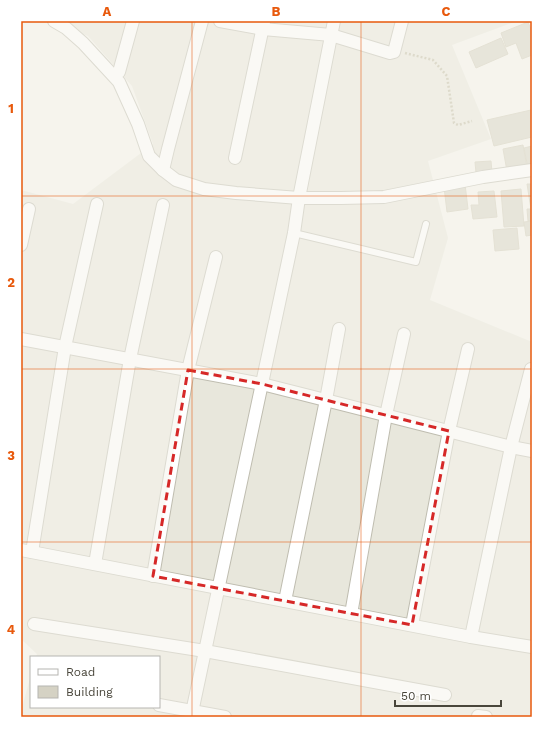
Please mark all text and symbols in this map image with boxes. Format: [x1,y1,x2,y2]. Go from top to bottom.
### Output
text: A [103,4,112,19]
text: B [272,4,281,19]
text: C [442,4,451,19]
text: 1 [8,101,14,116]
text: 2 [7,275,15,290]
text: 3 [7,448,15,463]
text: 4 [7,622,16,637]
legend [30,656,160,708]
text: Road [66,665,95,679]
scale bar [395,682,501,708]
text: Building [66,685,113,699]
text: 50 m [401,689,431,703]

